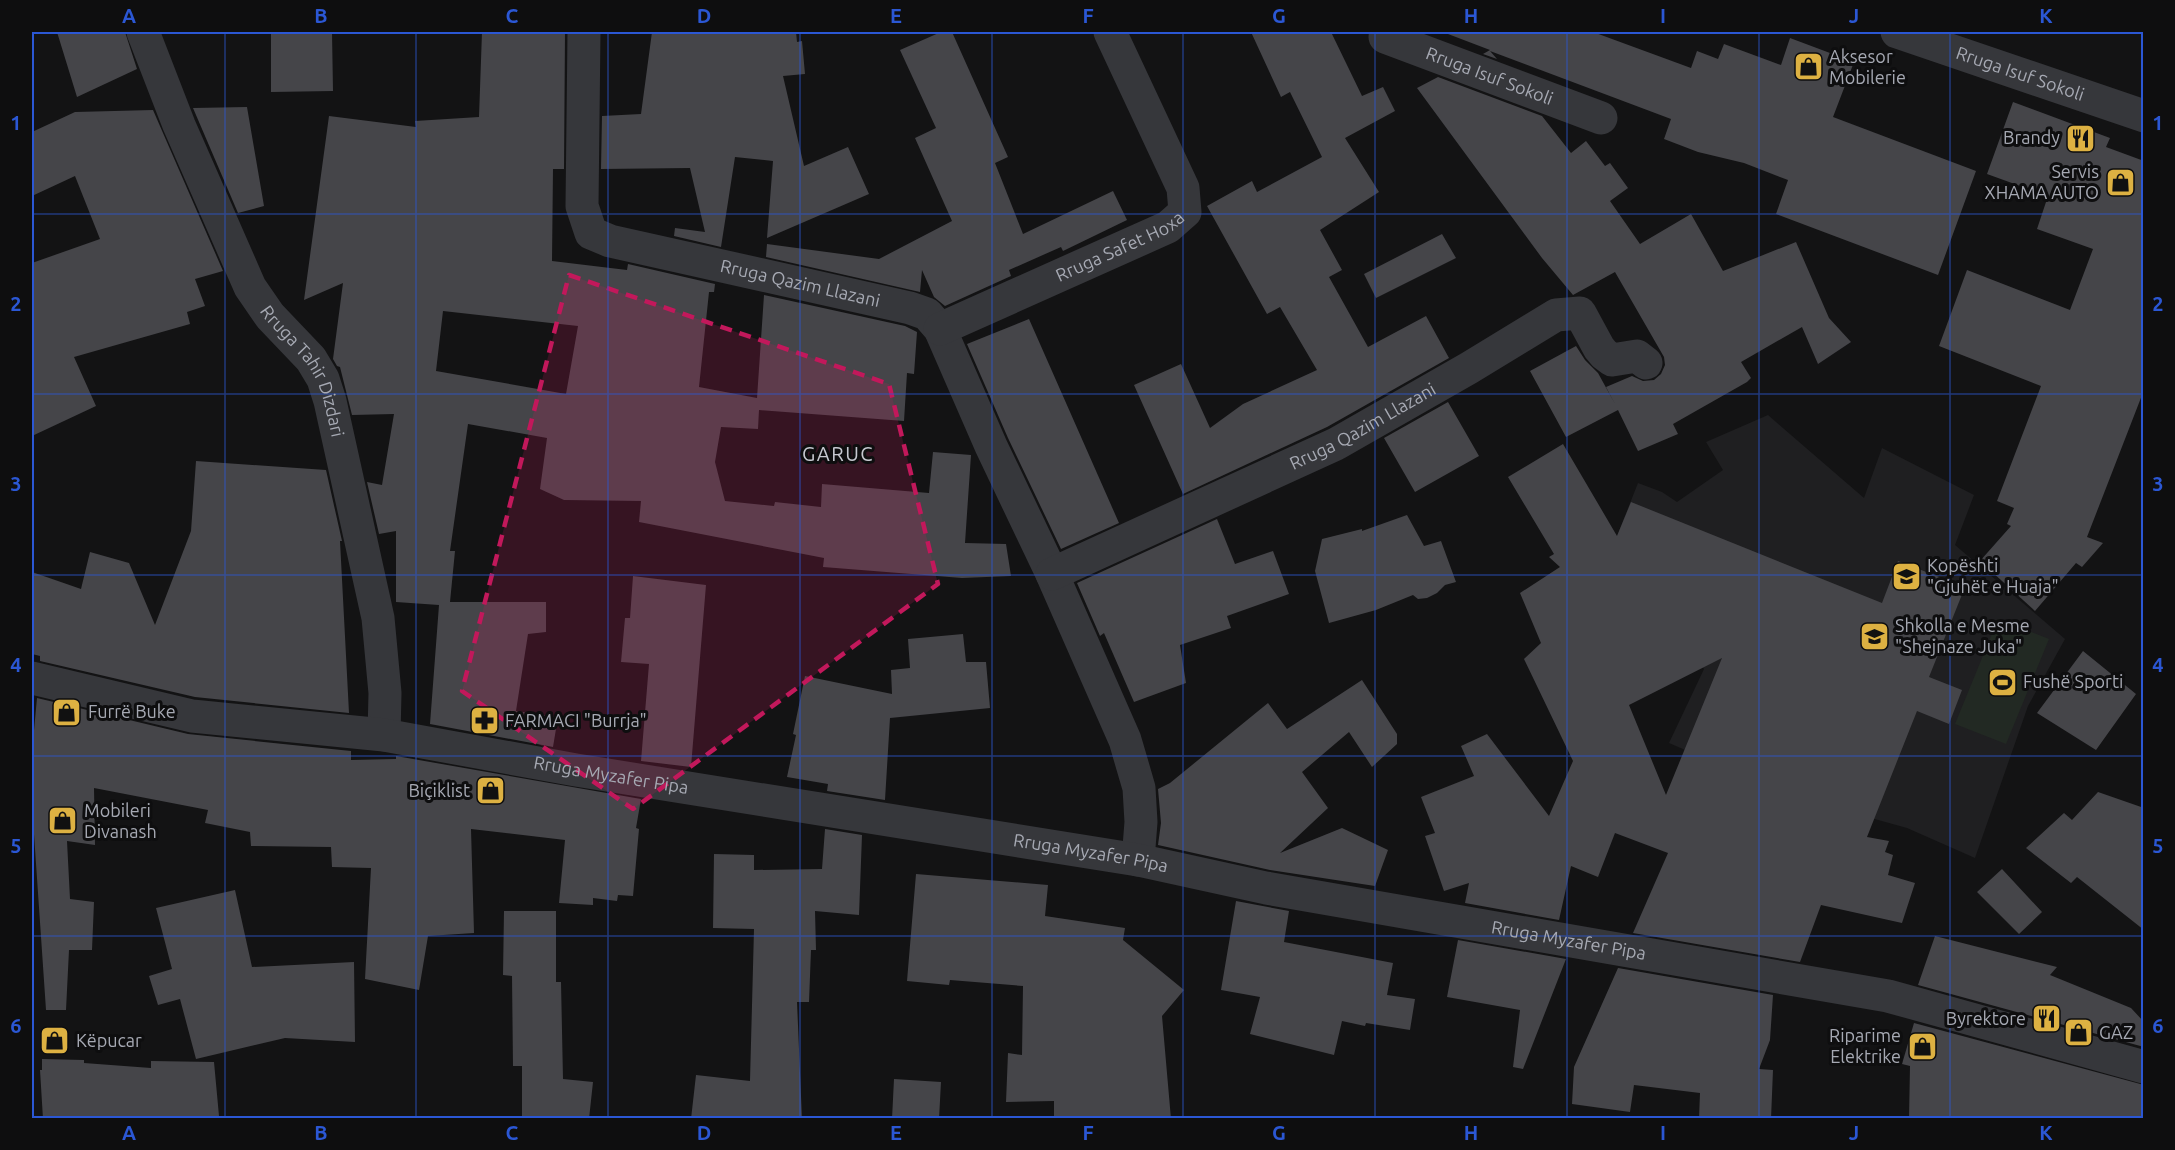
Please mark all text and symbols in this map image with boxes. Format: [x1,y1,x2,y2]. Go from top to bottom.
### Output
text: A [122,4,136,27]
text: B [314,4,328,27]
text: C [506,4,519,27]
text: D [697,4,711,27]
text: E [890,4,902,27]
text: F [1082,4,1094,27]
text: G [1272,4,1286,27]
text: H [1464,4,1478,27]
text: I [1660,4,1666,27]
text: J [1849,4,1859,27]
text: K [2039,4,2053,27]
street label: Rruga Isuf Sokoli [1424,42,1556,108]
street label: Rruga Isuf Sokoli [1954,42,2087,104]
place label: Aksesor Mobilerie [1829,46,1906,87]
shop icon: Aksesor Mobilerie [1792,51,1824,83]
text: 1 [10,111,22,134]
text: 1 [2152,111,2164,134]
restaurant icon: Brandy [2065,122,2097,154]
place label: Brandy [2003,127,2060,147]
place label: Servis XHAMA AUTO [1985,161,2099,202]
shop icon: Servis XHAMA AUTO [2104,166,2136,198]
street label: Rruga Safet Hoxa [1052,207,1188,285]
street label: Rruga Qazim Llazani [719,255,882,310]
text: 2 [10,292,22,315]
text: 2 [2152,292,2164,315]
street label: Rruga Tahir Dizdari [257,301,349,439]
street label: Rruga Qazim Llazani [1286,378,1439,473]
district label: GARUC [802,442,874,465]
text: 3 [10,472,22,495]
text: 3 [2152,472,2164,495]
place label: Kopështi "Gjuhët e Huaja" [1927,555,2059,596]
school or university icon: Kopështi "Gjuhët e Huaja" [1890,560,1922,592]
place label: Shkolla e Mesme "Shejnaze Juka" [1895,615,2030,656]
school or university icon: Shkolla e Mesme "Shejnaze Juka" [1858,620,1890,652]
text: 4 [10,653,22,676]
text: 4 [2152,653,2164,676]
sports icon: Fushë Sporti [1986,666,2018,698]
place label: Fushë Sporti [2023,671,2123,691]
shop icon: Furrë Buke [51,696,83,728]
place label: Furrë Buke [88,701,176,721]
pharmacy icon: FARMACI "Burrja" [468,705,500,737]
place label: FARMACI "Burrja" [505,710,647,730]
street label: Rruga Myzafer Pipa [532,751,690,797]
shop icon: Biçiklist [475,775,507,807]
place label: Biçiklist [408,780,470,800]
place label: Mobileri Divanash [84,800,157,841]
shop icon: Mobileri Divanash [47,805,79,837]
street label: Rruga Myzafer Pipa [1012,829,1170,875]
text: 5 [10,834,22,857]
text: 5 [2152,834,2164,857]
street label: Rruga Myzafer Pipa [1490,916,1648,963]
restaurant icon: Byrektore [2031,1003,2063,1035]
place label: Byrektore [1946,1008,2026,1028]
text: 6 [10,1014,22,1037]
text: 6 [2152,1014,2164,1037]
shop icon: GAZ [2062,1017,2094,1049]
place label: GAZ [2099,1022,2133,1042]
shop icon: Këpucar [39,1025,71,1057]
place label: Riparime Elektrike [1829,1025,1901,1066]
place label: Këpucar [76,1030,142,1050]
shop icon: Riparime Elektrike [1906,1030,1938,1062]
text: A [122,1121,136,1144]
text: B [314,1121,328,1144]
text: C [506,1121,519,1144]
text: D [697,1121,711,1144]
text: E [890,1121,902,1144]
text: F [1082,1121,1094,1144]
text: G [1272,1121,1286,1144]
text: H [1464,1121,1478,1144]
text: I [1660,1121,1666,1144]
text: J [1849,1121,1859,1144]
text: K [2039,1121,2053,1144]

